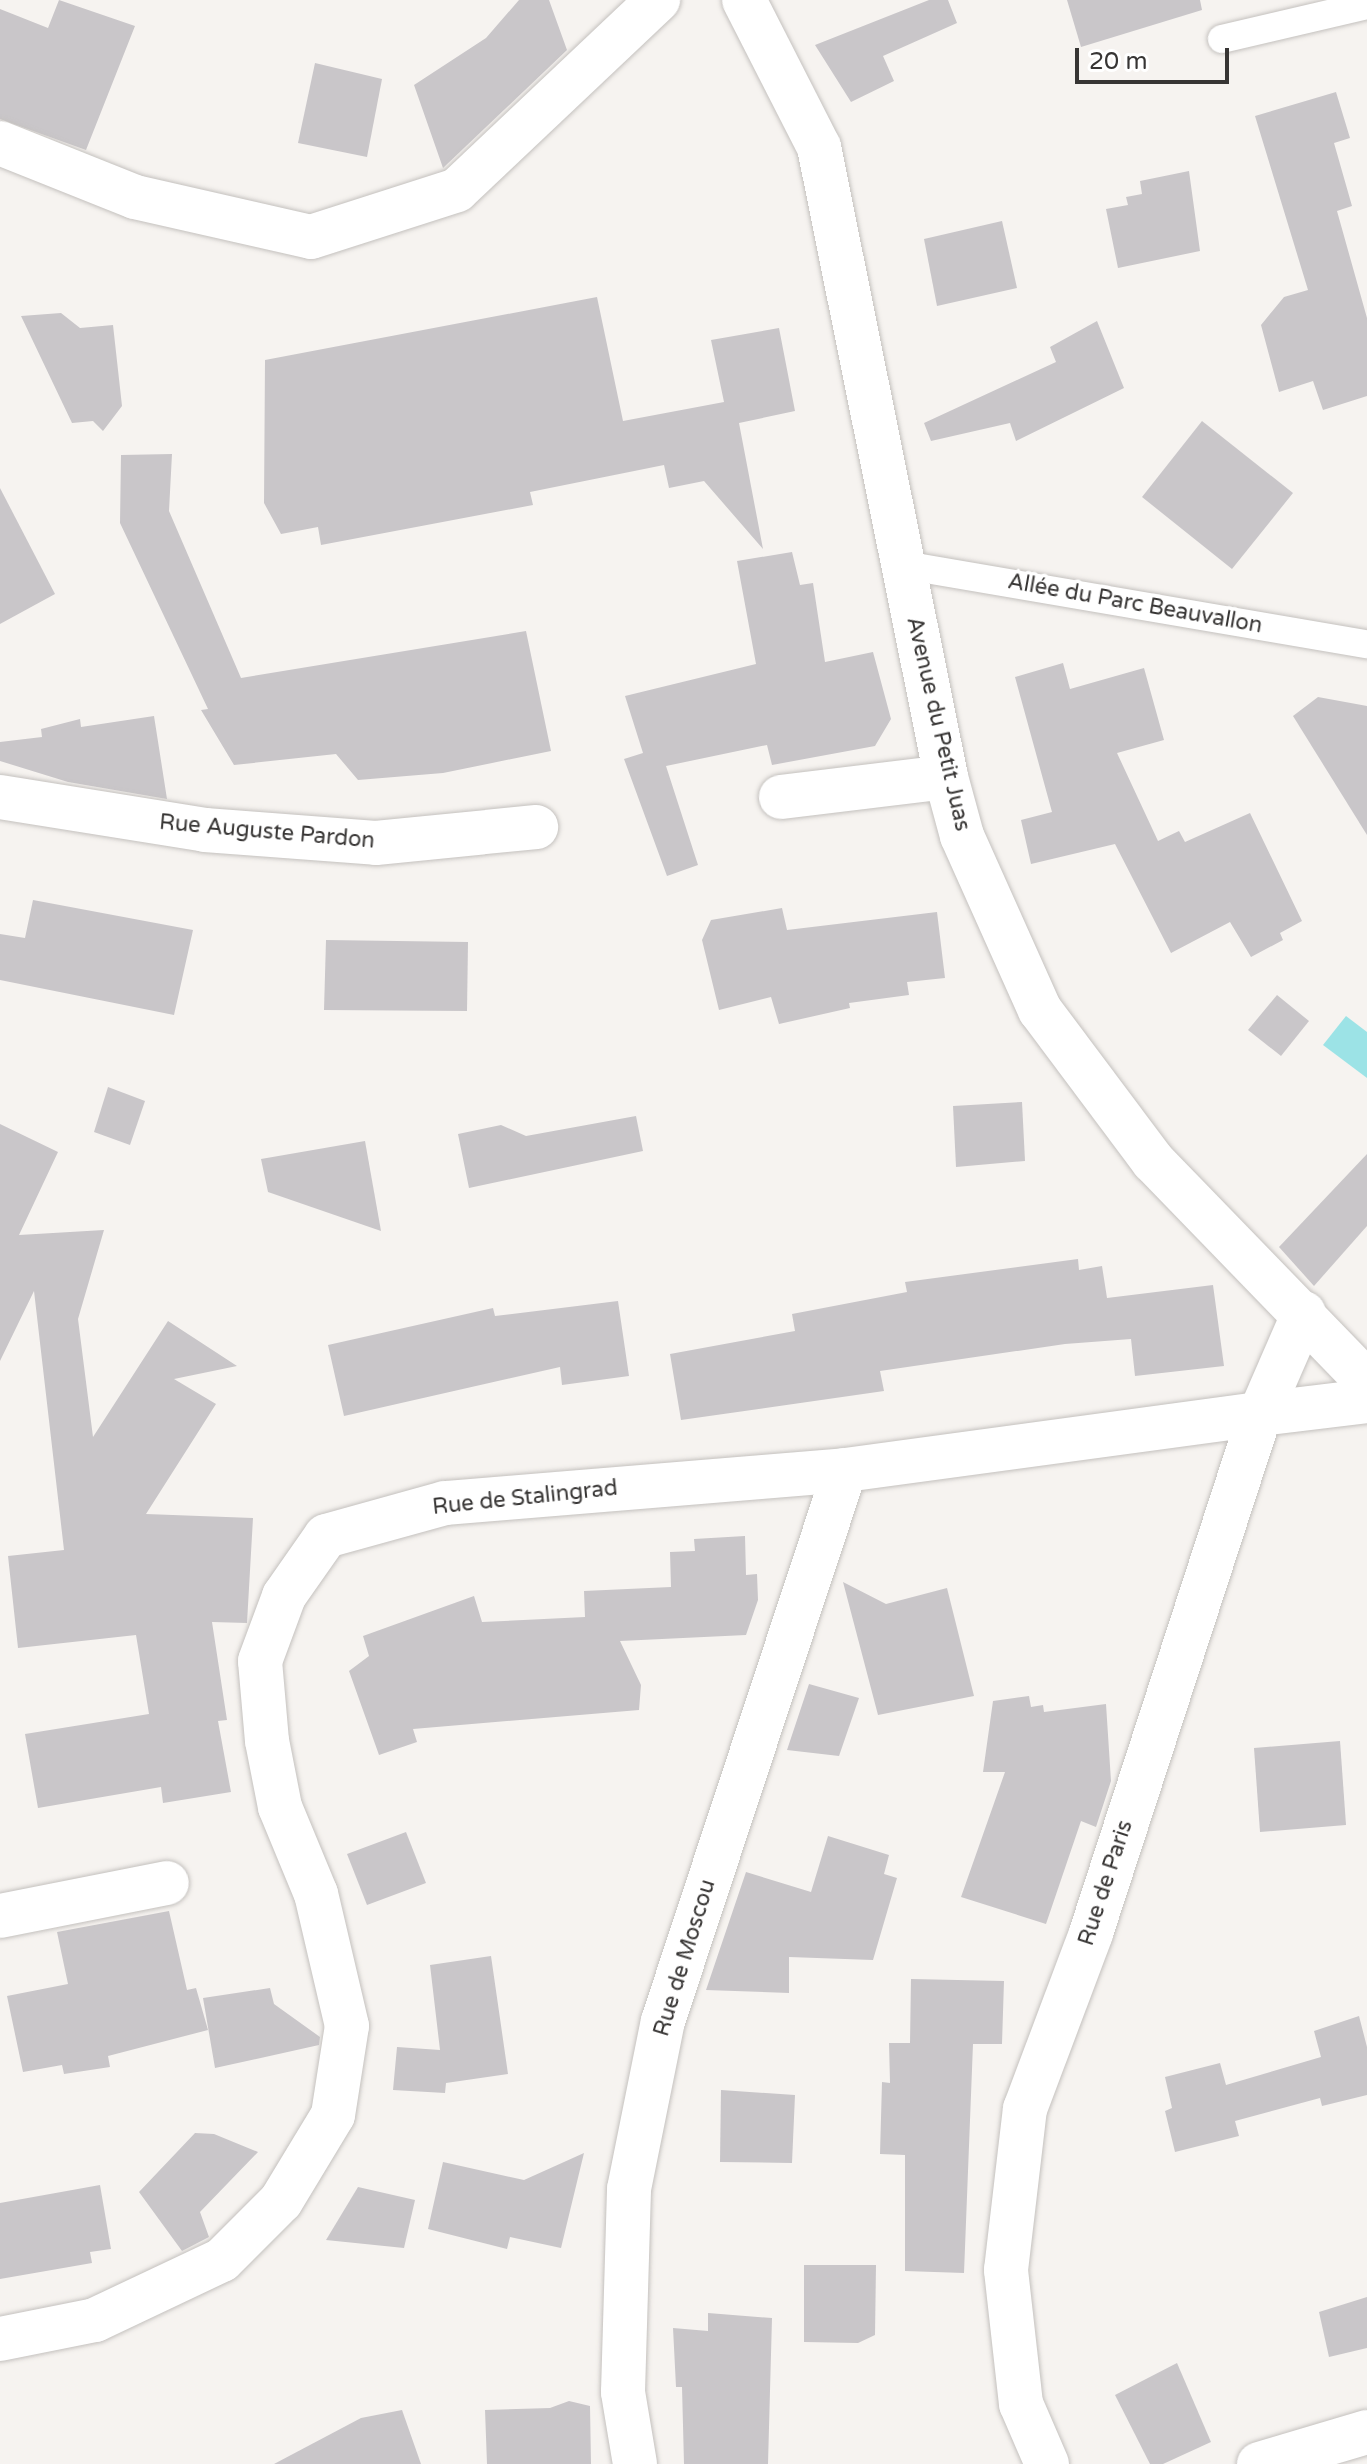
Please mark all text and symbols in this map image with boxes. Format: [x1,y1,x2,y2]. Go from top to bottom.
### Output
scale bar [1079,32,1233,82]
text: 20 m [1089,47,1147,76]
street label: Allée du Parc Beauvallon [1006,569,1264,639]
street label: Avenue du Petit Juas [901,614,975,834]
street label: Rue Auguste Pardon [158,809,376,855]
street label: Rue de Stalingrad [431,1475,619,1521]
street label: Rue de Paris [1073,1817,1139,1949]
street label: Rue de Moscou [649,1876,721,2040]

